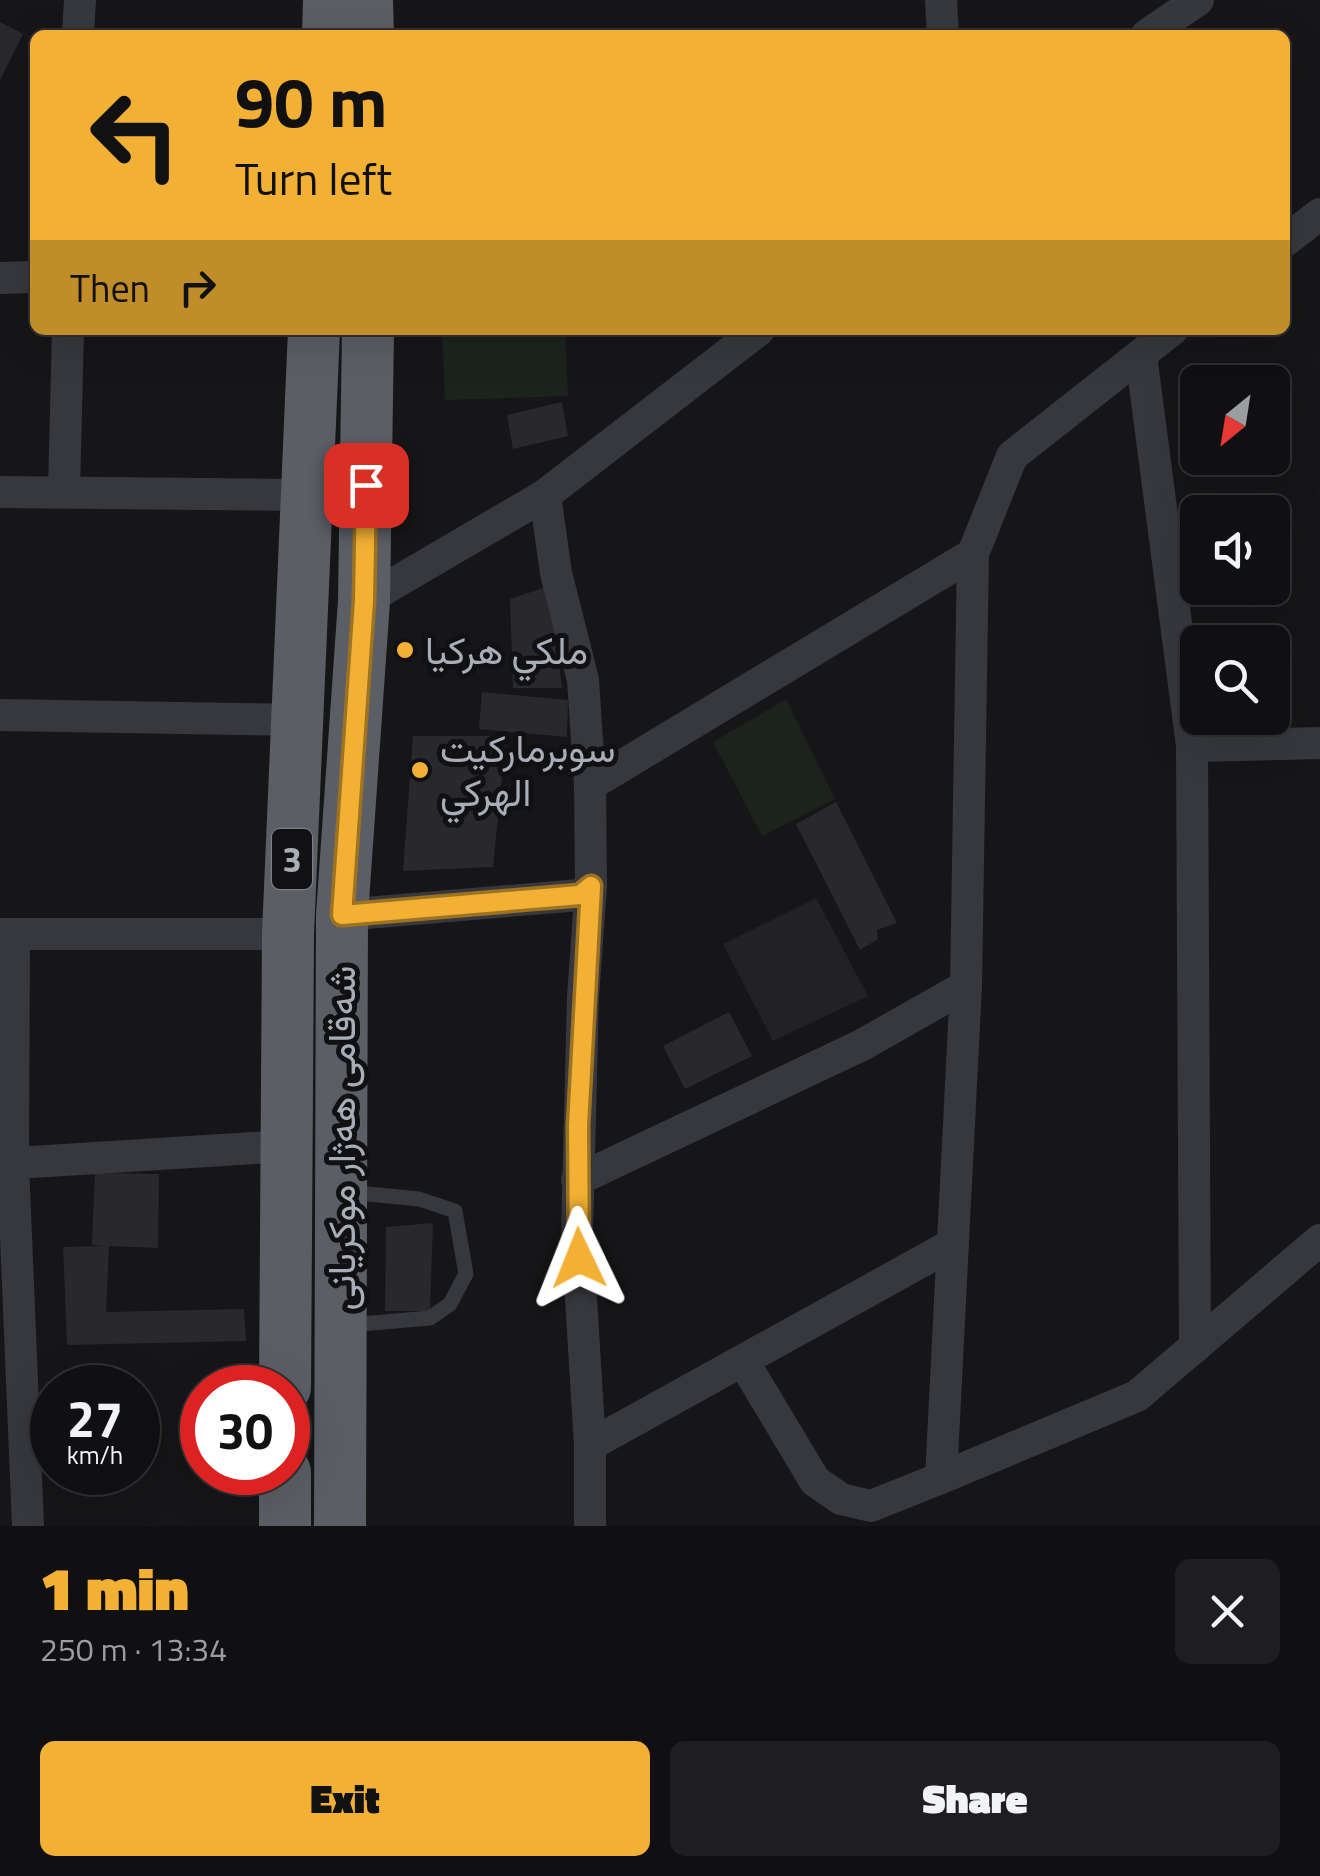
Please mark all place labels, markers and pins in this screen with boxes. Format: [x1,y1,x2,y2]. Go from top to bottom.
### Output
pin [324,443,409,528]
place label: ملكي هركيا [425,621,588,682]
marker: ملكي هركيا [394,639,416,661]
place label: سوبرماركيت الهركي [440,719,615,824]
marker: سوبرماركيت الهركي [409,759,431,781]

